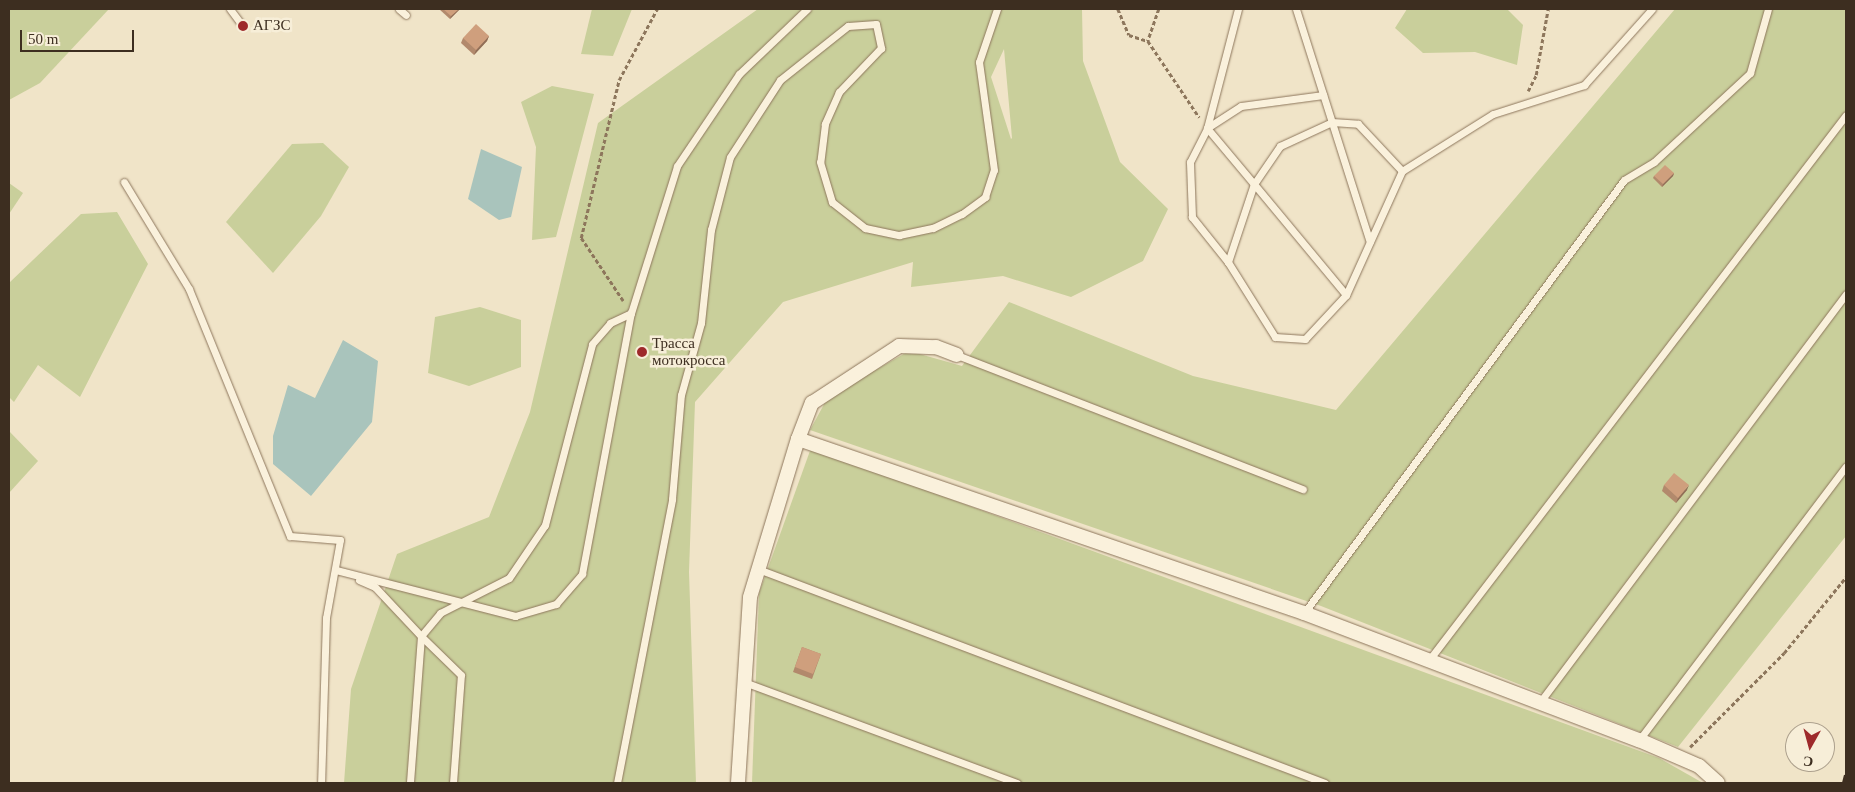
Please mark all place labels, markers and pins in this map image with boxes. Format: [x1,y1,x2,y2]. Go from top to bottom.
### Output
place label: АГЗС [253,17,290,35]
marker: АГЗС [237,20,249,32]
place label: Трасса мотокросса [652,334,725,369]
marker: Трасса мотокросса [636,346,648,358]

